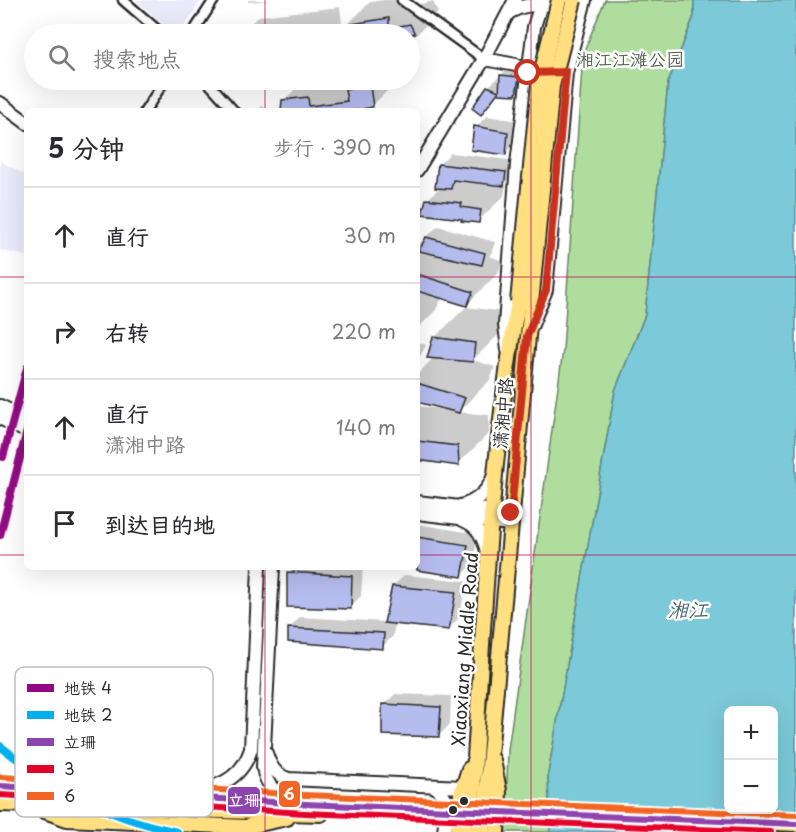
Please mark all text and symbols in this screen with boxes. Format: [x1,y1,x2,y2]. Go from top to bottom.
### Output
search box [24,24,420,90]
icon: search [45,41,78,74]
text: 搜索地点 [93,41,181,74]
park label: 湘江江滩公园 [576,45,684,72]
route start [514,59,540,85]
text: 5 分钟 [48,128,124,167]
text: 步行 · 390 m [274,132,396,162]
icon: ahead [48,219,81,252]
text: 直行 [105,219,149,252]
text: 30 m [343,220,396,250]
icon: right [48,315,81,348]
text: 右转 [105,315,149,348]
text: 220 m [332,316,396,346]
street label: 潇湘中路 [485,376,519,450]
text: 直行 [105,396,149,429]
icon: ahead [48,411,81,444]
text: 140 m [336,412,396,442]
text: 潇湘中路 [105,429,185,459]
route end [497,499,523,525]
icon: arrive [48,507,81,540]
text: 到达目的地 [105,507,215,540]
street label: Xiaoxiang Middle Road [444,551,484,747]
water label: 湘江 [668,594,709,624]
legend [15,667,213,817]
text: 地铁 4 [64,675,112,699]
text: 地铁 2 [64,702,113,726]
map controls [724,706,778,814]
button: + [724,706,778,760]
text: 立珊 [64,729,96,753]
text: 3 [64,756,75,780]
button: − [724,760,778,814]
line badge: 6 [278,780,301,808]
text: 6 [283,781,295,805]
text: 6 [64,783,75,807]
line badge: 立珊 [227,786,261,815]
text: 立珊 [228,787,260,811]
unlabelled marker [458,795,470,807]
unlabelled marker [447,804,459,816]

